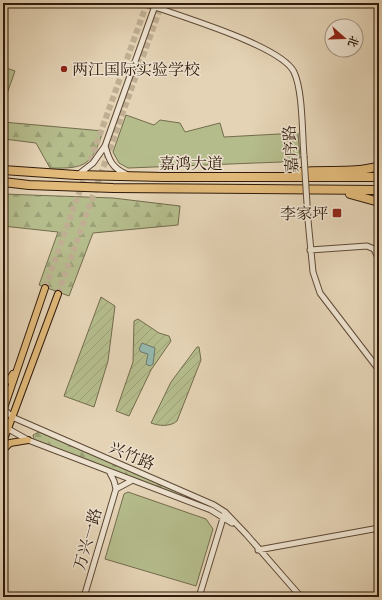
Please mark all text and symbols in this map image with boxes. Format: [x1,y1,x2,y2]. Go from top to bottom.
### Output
north arrow [324,18,364,58]
text: 北 [345,34,362,49]
place label: 两江国际实验学校 [72,59,200,80]
marker: 两江国际实验学校 [59,64,69,74]
street label: 嘉序路 [278,124,303,174]
street label: 嘉鸿大道 [159,153,223,174]
place label: 李家坪 [280,203,328,224]
marker: 李家坪 [331,207,343,219]
street label: 兴竹路 [106,436,158,475]
street label: 万兴一路 [69,505,106,573]

